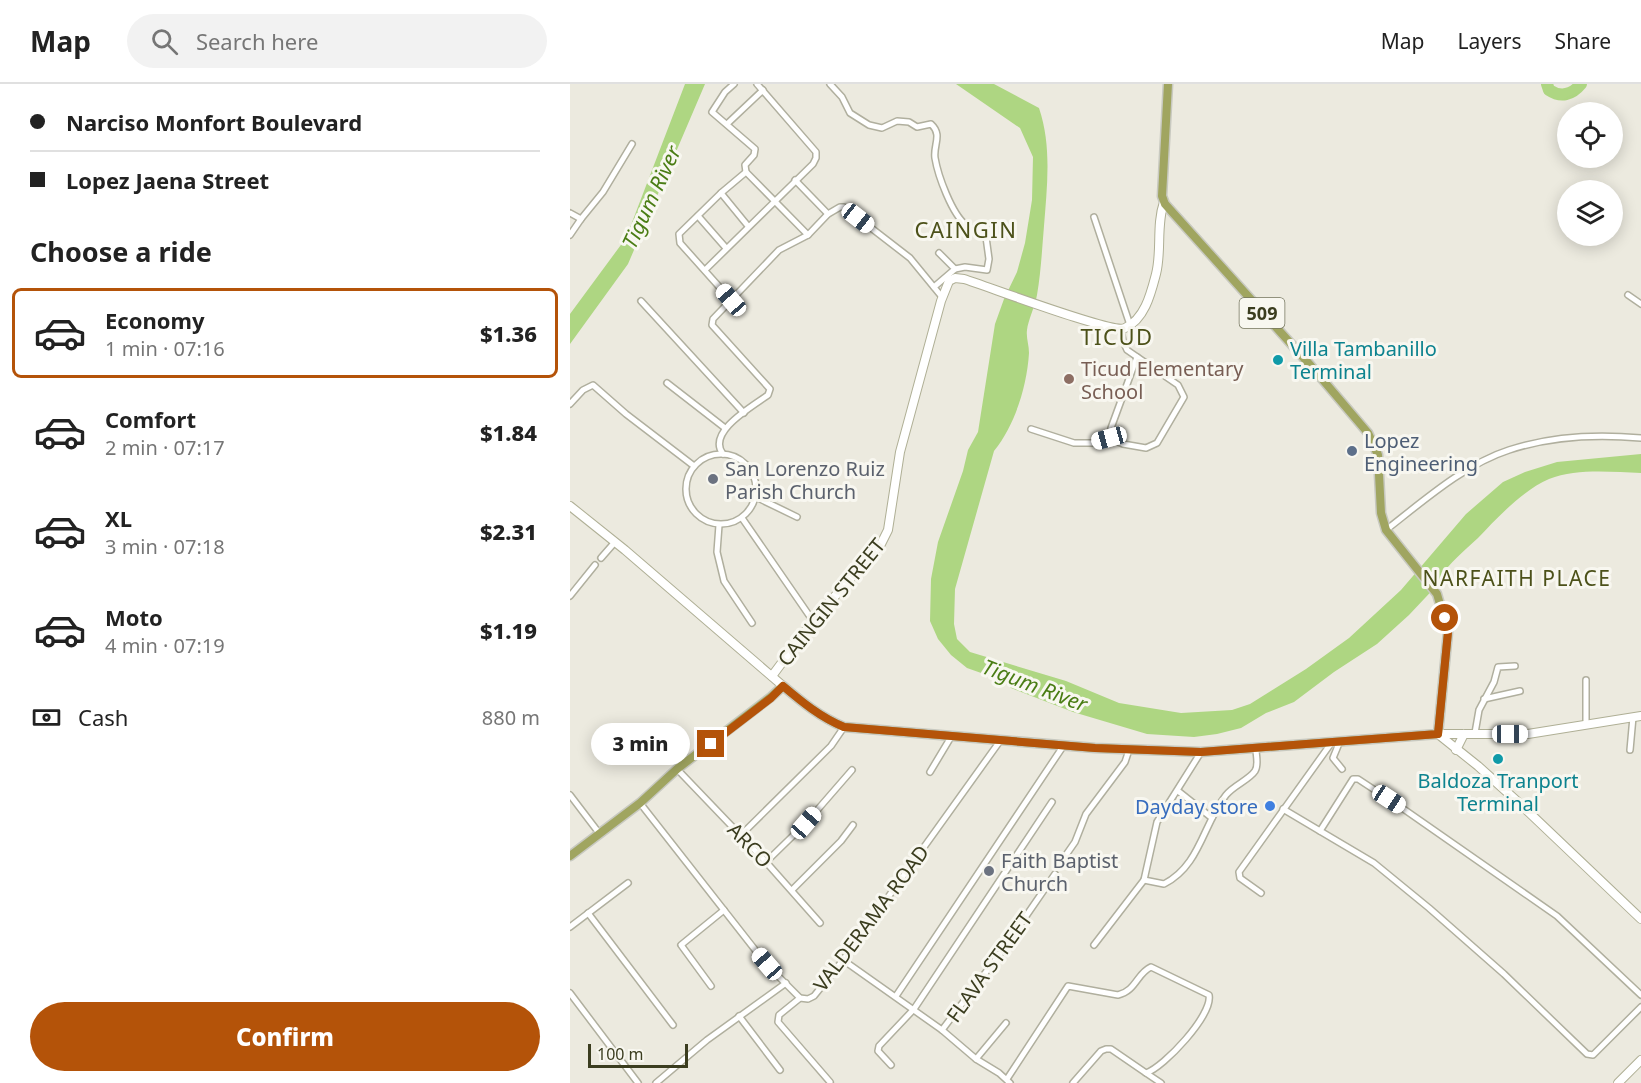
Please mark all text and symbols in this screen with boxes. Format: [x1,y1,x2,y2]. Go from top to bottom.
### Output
search box [127,14,547,68]
text: Map [30,22,91,60]
icon: search [148,25,181,58]
text: Search here [196,26,318,56]
text: Map [1381,27,1425,55]
text: Layers [1458,27,1522,55]
text: Share [1555,27,1611,55]
map controls [1557,102,1623,246]
button: locate [1557,102,1623,168]
text: Narciso Monfort Boulevard [66,107,362,137]
water label: Tigum River [615,140,688,253]
text: Lopez Jaena Street [66,165,269,195]
button: layers [1557,180,1623,246]
car [838,200,878,236]
district label: CAINGIN [915,214,1017,244]
text: Choose a ride [30,233,212,270]
car [712,281,750,319]
road number: 509 [1240,298,1284,328]
text: Economy [105,305,204,335]
icon: car [33,306,87,360]
text: $1.36 [480,318,537,348]
district label: TICUD [1080,321,1154,351]
text: 1 min · 07:16 [105,335,225,362]
place label: Villa Tambanillo Terminal [1290,335,1437,385]
marker: Villa Tambanillo Terminal [1271,353,1285,367]
place label: Ticud Elementary School [1081,355,1244,405]
marker: Ticud Elementary School [1062,372,1076,386]
text: Comfort [105,404,196,434]
icon: car [33,405,87,459]
text: $1.84 [480,417,537,447]
car [1089,425,1129,451]
place label: Lopez Engineering [1364,427,1478,477]
text: 2 min · 07:17 [105,434,225,461]
marker: Lopez Engineering [1345,444,1359,458]
place label: San Lorenzo Ruiz Parish Church [725,455,885,505]
marker: San Lorenzo Ruiz Parish Church [706,472,720,486]
text: XL [105,503,132,533]
icon: car [33,504,87,558]
text: $2.31 [480,516,537,546]
street label: CAINGIN STREET [771,532,891,672]
text: 3 min · 07:18 [105,533,225,560]
district label: NARFAITH PLACE [1423,564,1611,592]
text: Moto [105,602,163,632]
icon: car [33,603,87,657]
route start [1431,604,1458,631]
text: $1.19 [480,615,537,645]
text: 4 min · 07:19 [105,632,225,659]
water label: Tigum River [979,652,1093,718]
icon: cash [30,701,63,734]
text: Cash [78,702,128,732]
text: 880 m [482,704,540,731]
callout: 3 min [591,723,690,765]
car [1492,725,1528,743]
text: 3 min [613,730,668,757]
route end [697,730,724,757]
marker: Baldoza Tranport Terminal [1491,752,1505,766]
place label: Baldoza Tranport Terminal [1418,767,1578,817]
car [1369,782,1409,816]
place label: Dayday store [1135,793,1258,820]
marker: Dayday store [1263,799,1277,813]
car [787,804,825,842]
street label: ARCO [722,817,778,873]
street label: VALDERAMA ROAD [807,839,935,997]
place label: Faith Baptist Church [1001,847,1118,897]
marker: Faith Baptist Church [982,864,996,878]
street label: FLAVA STREET [940,907,1038,1027]
car [748,945,786,983]
button: Confirm [30,1002,540,1071]
scale bar [588,1041,688,1068]
text: 100 m [597,1043,644,1065]

